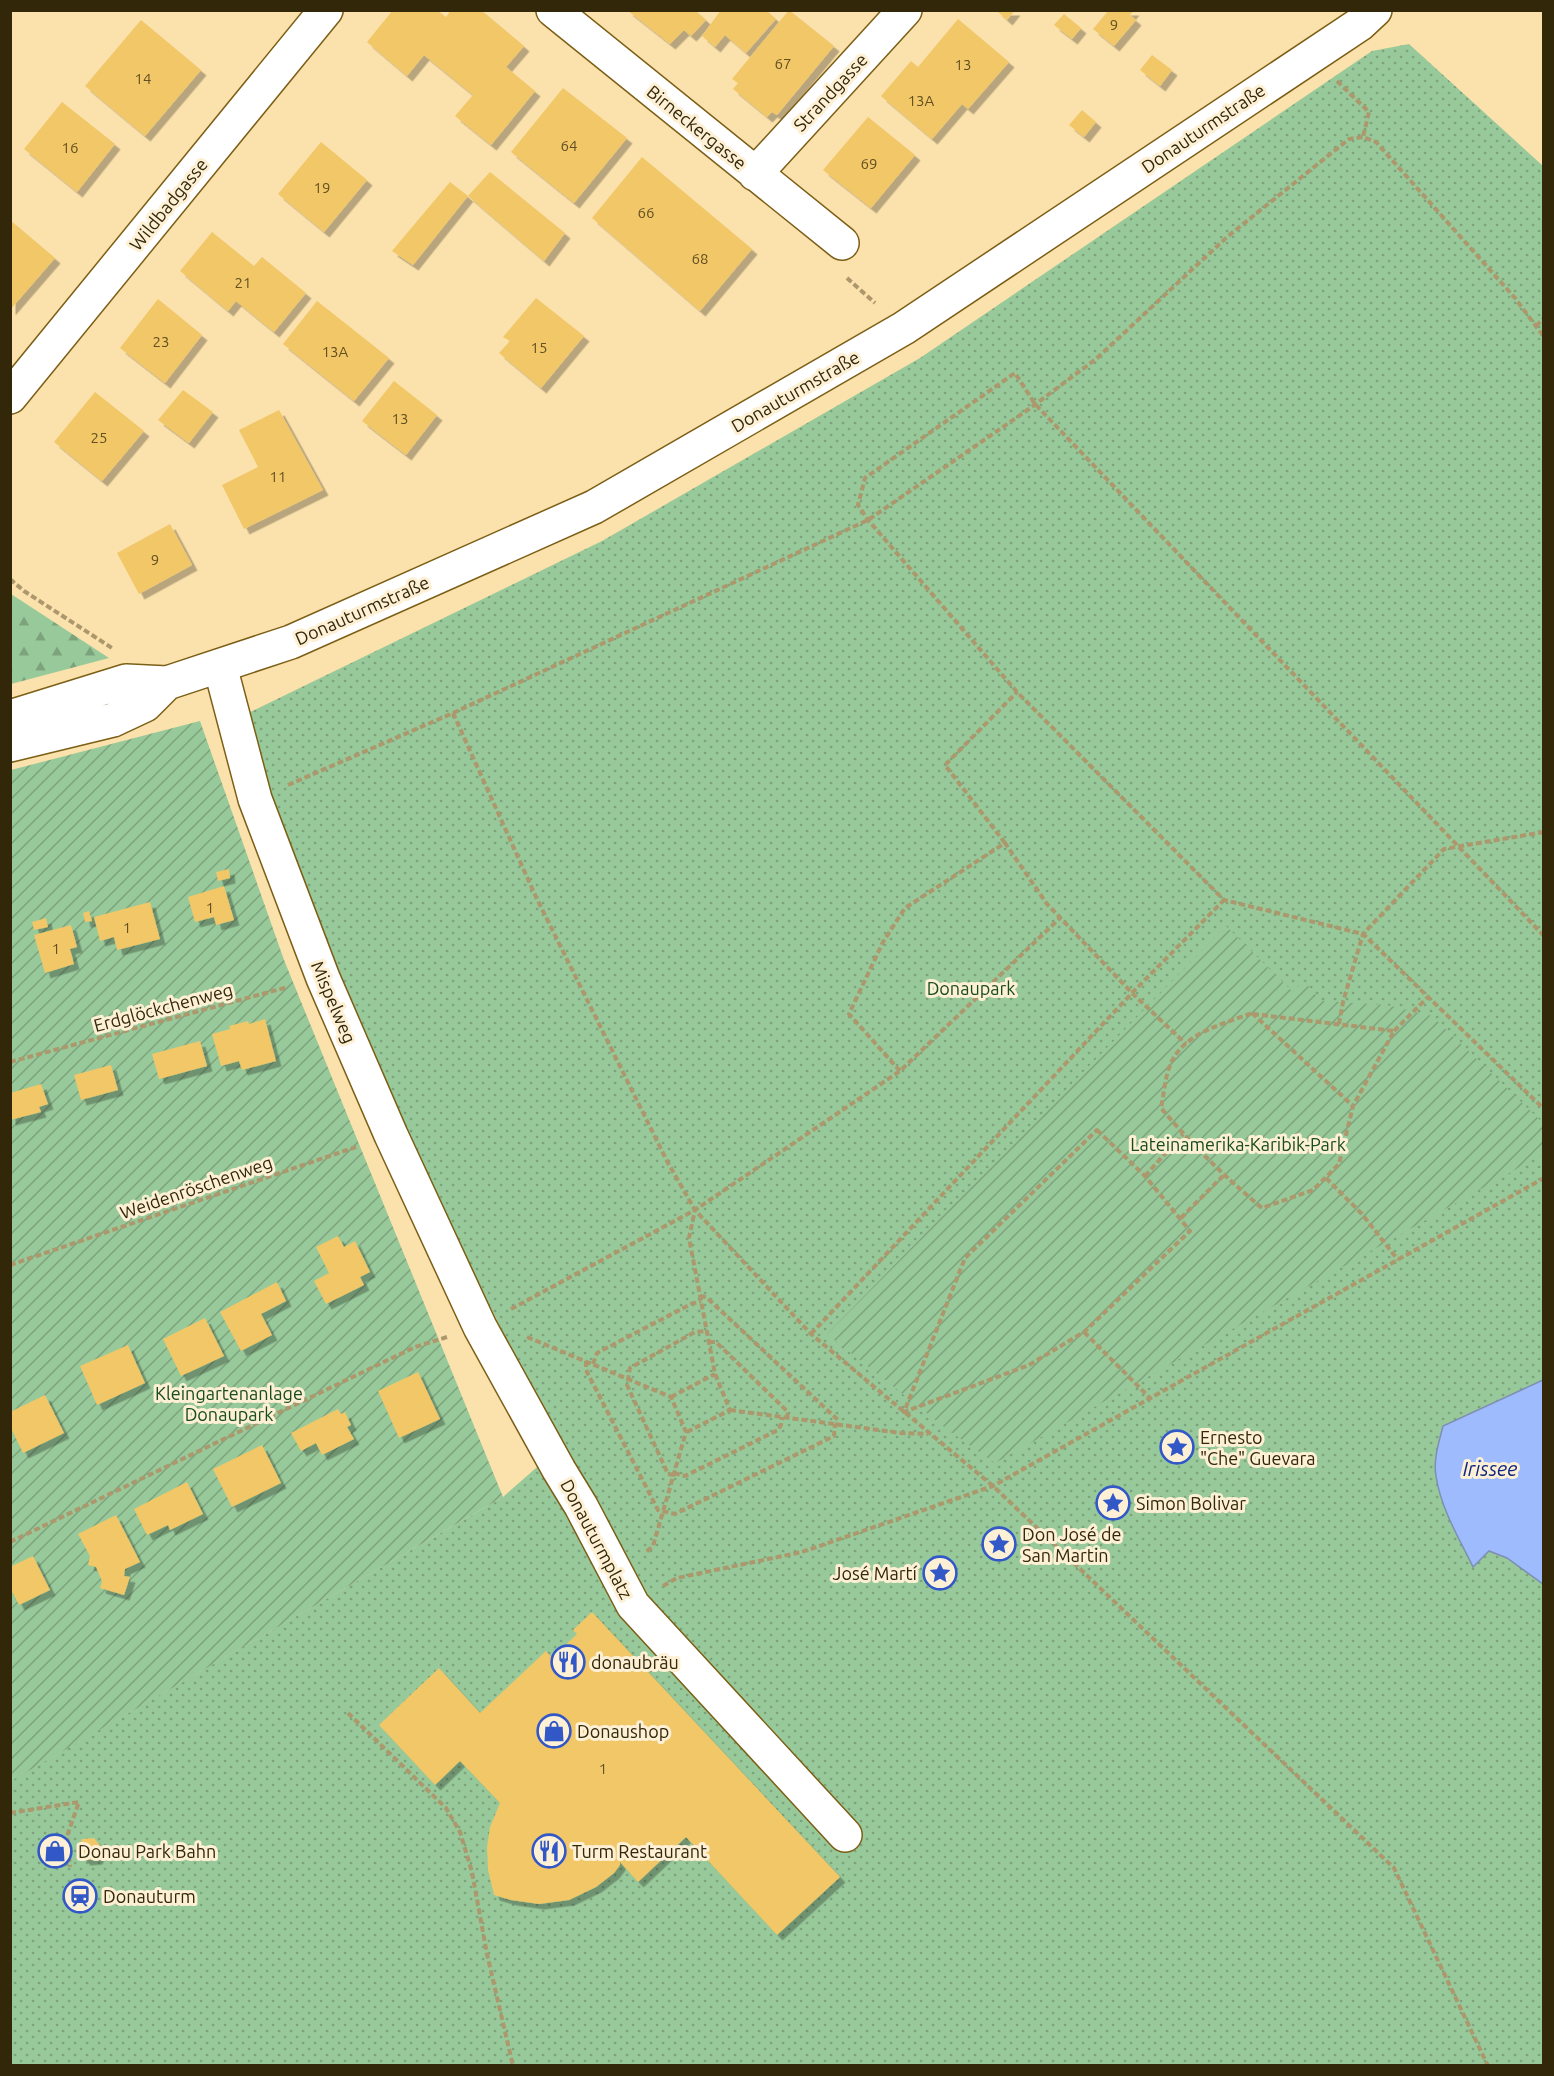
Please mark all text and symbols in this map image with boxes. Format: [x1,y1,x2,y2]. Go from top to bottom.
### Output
house number: 9 [1110,16,1118,33]
street label: Strandgasse [789,49,871,135]
house number: 67 [775,55,791,72]
house number: 13 [955,56,971,73]
house number: 14 [135,70,151,87]
street label: Donauturmstraße [1138,79,1268,177]
street label: Birneckergasse [643,81,751,173]
house number: 13A [908,92,935,109]
house number: 64 [561,137,577,154]
house number: 16 [62,139,78,156]
street label: Wildbadgasse [125,154,211,254]
house number: 69 [861,155,877,172]
house number: 19 [314,179,330,196]
house number: 66 [638,204,654,221]
house number: 68 [692,250,708,267]
house number: 21 [235,274,251,291]
house number: 23 [153,333,169,350]
house number: 15 [531,339,547,356]
house number: 13A [322,343,349,360]
street label: Donauturmstraße [727,346,863,436]
house number: 13 [392,410,408,427]
house number: 25 [91,429,107,446]
house number: 11 [270,468,286,485]
house number: 9 [151,551,159,568]
street label: Donauturmstraße [292,571,432,649]
house number: 1 [206,899,214,916]
house number: 1 [123,919,131,936]
house number: 1 [52,940,60,957]
street label: Mispelweg [308,958,360,1046]
park label: Donaupark [927,978,1015,998]
street label: Erdglöckchenweg [91,979,235,1035]
park label: Lateinamerika-Karibik-Park [1130,1134,1346,1154]
street label: Weidenröschenweg [117,1152,275,1222]
park label: Kleingartenanlage Donaupark [155,1383,303,1424]
place label: Ernesto "Che" Guevara [1200,1427,1316,1468]
place icon: Ernesto "Che" Guevara [1159,1429,1195,1465]
water label: Irissee [1463,1457,1517,1480]
street label: Donauturmplatz [557,1476,637,1602]
place icon: Simon Bolivar [1095,1485,1131,1521]
place label: Simon Bolivar [1136,1493,1246,1513]
place label: Don José de San Martin [1022,1524,1121,1565]
place icon: Don José de San Martin [981,1526,1017,1562]
place icon: José Martí [922,1555,958,1591]
place label: José Martí [833,1563,918,1583]
restaurant icon: donaubräu [550,1644,586,1680]
place label: donaubräu [591,1652,679,1672]
shop icon: Donaushop [536,1713,572,1749]
place label: Donaushop [577,1721,669,1741]
house number: 1 [599,1760,607,1777]
shop icon: Donau Park Bahn [37,1833,73,1869]
restaurant icon: Turm Restaurant [531,1833,567,1869]
place label: Donau Park Bahn [78,1841,216,1861]
place label: Turm Restaurant [572,1841,707,1861]
station icon: Donauturm [62,1878,98,1914]
place label: Donauturm [103,1886,196,1906]

